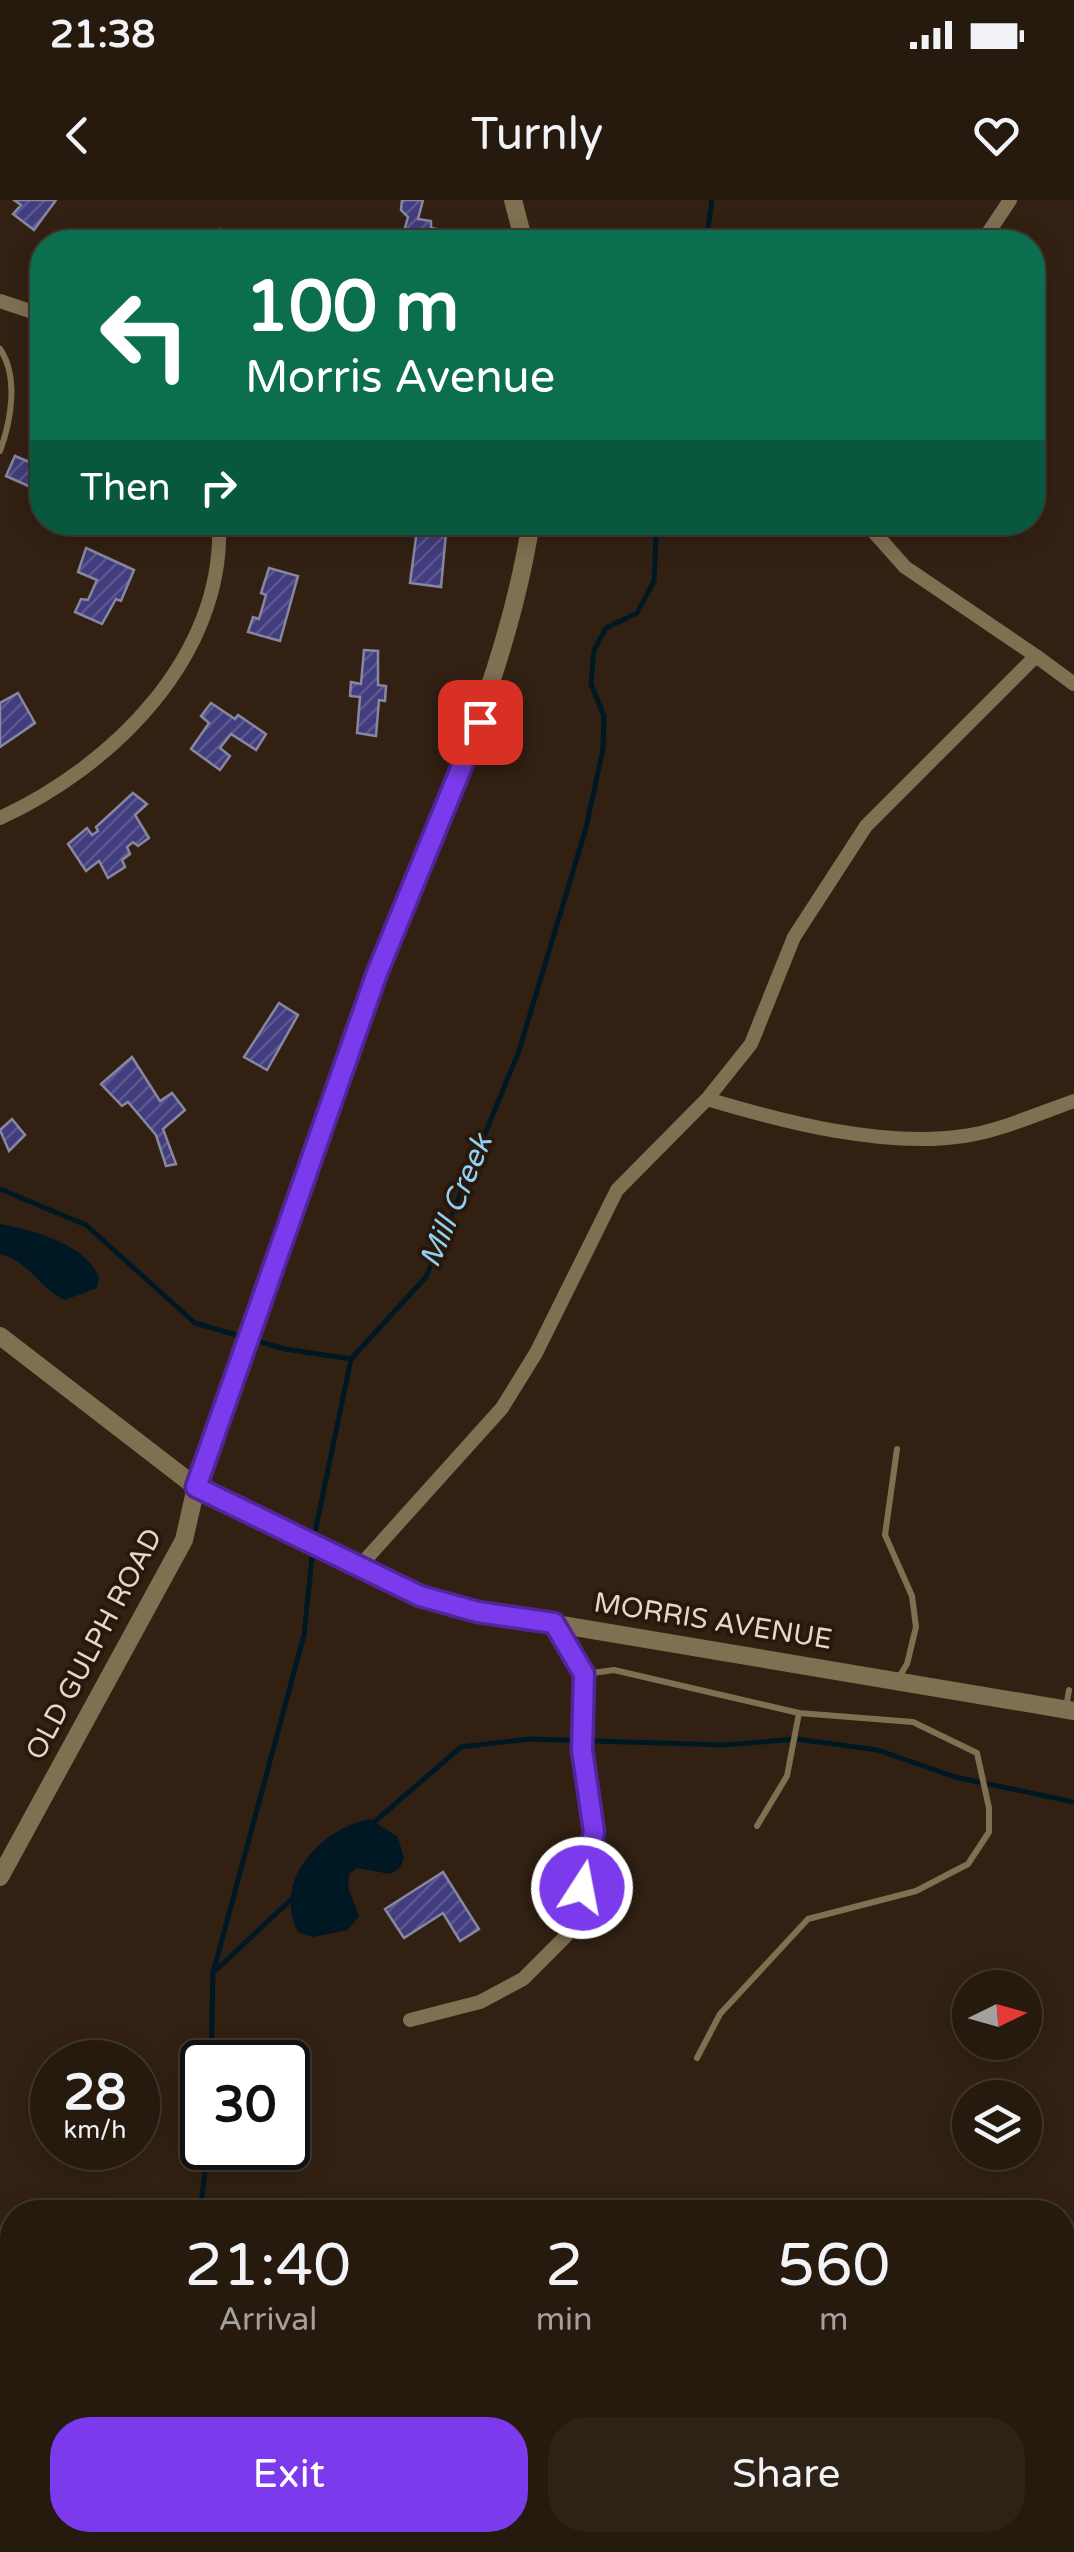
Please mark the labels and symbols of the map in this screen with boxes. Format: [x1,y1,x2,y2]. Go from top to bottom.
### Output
pin [438,680,523,765]
water label: Mill Creek [411,1126,502,1273]
street label: OLD GULPH ROAD [19,1522,169,1766]
street label: MORRIS AVENUE [591,1585,835,1657]
position arrow [530,1836,634,1940]
north arrow [952,1970,1042,2060]
speed limit sign: 30 [180,2040,310,2170]

